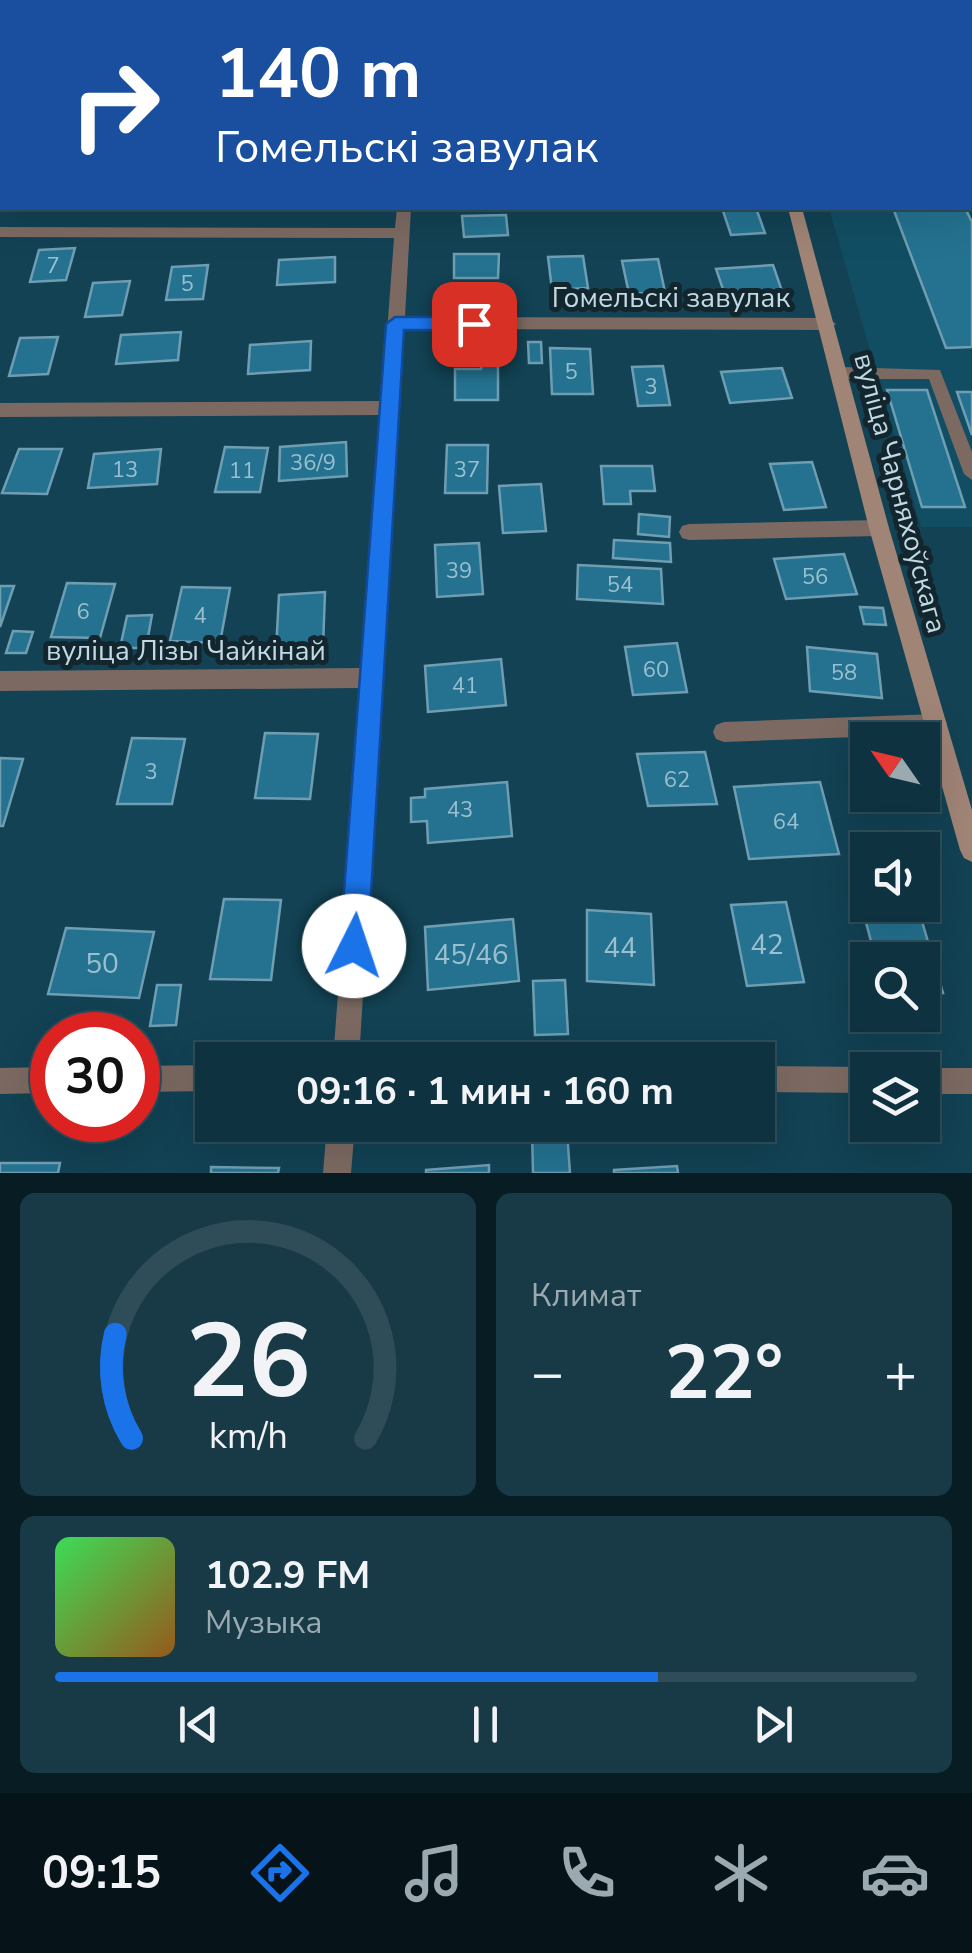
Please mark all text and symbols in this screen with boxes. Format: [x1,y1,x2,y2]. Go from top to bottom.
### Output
text: 140 m [215,26,421,122]
icon: right [50,40,180,170]
text: Гомельскі завулак [215,117,598,178]
house number: 7 [46,251,60,281]
house number: 5 [180,269,194,299]
street label: Гомельскі завулак [552,279,790,317]
pin [432,282,517,367]
icon: arrive [447,297,502,352]
street label: вуліца Чарняхоўскага [844,349,956,637]
house number: 5 [564,357,578,387]
house number: 3 [644,372,658,402]
house number: 36/9 [290,448,336,478]
house number: 13 [112,455,138,485]
house number: 37 [454,455,480,485]
house number: 11 [229,456,255,486]
house number: 39 [446,556,472,586]
house number: 56 [802,562,828,592]
house number: 54 [607,570,633,600]
house number: 6 [76,597,90,627]
house number: 4 [193,601,207,631]
street label: вуліца Лізы Чайкінай [46,632,326,670]
house number: 60 [643,655,669,685]
house number: 58 [831,658,857,688]
house number: 41 [452,671,478,701]
north arrow [850,722,940,812]
map controls [850,722,940,1142]
house number: 3 [144,757,158,787]
house number: 62 [664,765,690,795]
house number: 43 [447,795,473,825]
house number: 64 [773,807,799,837]
button: sound [850,832,940,922]
position arrow [302,894,406,998]
house number: 42 [750,926,784,964]
house number: 44 [603,929,637,967]
house number: 45/46 [433,936,509,974]
button: search [850,942,940,1032]
house number: 50 [85,945,119,983]
speed limit sign: 30 [30,1012,160,1142]
button: layers [850,1052,940,1142]
text: 09:16 · 1 мин · 160 m [296,1066,674,1117]
text: Климат [531,1274,641,1317]
text: 26 [186,1291,310,1433]
text: 22° [665,1322,783,1424]
text: − [531,1336,564,1411]
text: + [884,1336,917,1411]
text: km/h [209,1412,287,1461]
text: 102.9 FM [205,1550,370,1601]
text: Музыка [205,1601,322,1644]
icon: previous [171,1697,226,1752]
icon: pause [458,1697,513,1752]
icon: next [746,1697,801,1752]
icon: directions [245,1838,315,1908]
icon: music [399,1838,469,1908]
icon: phone [552,1838,622,1908]
icon: climate [706,1838,776,1908]
icon: car [860,1838,930,1908]
text: 09:15 [42,1843,161,1904]

